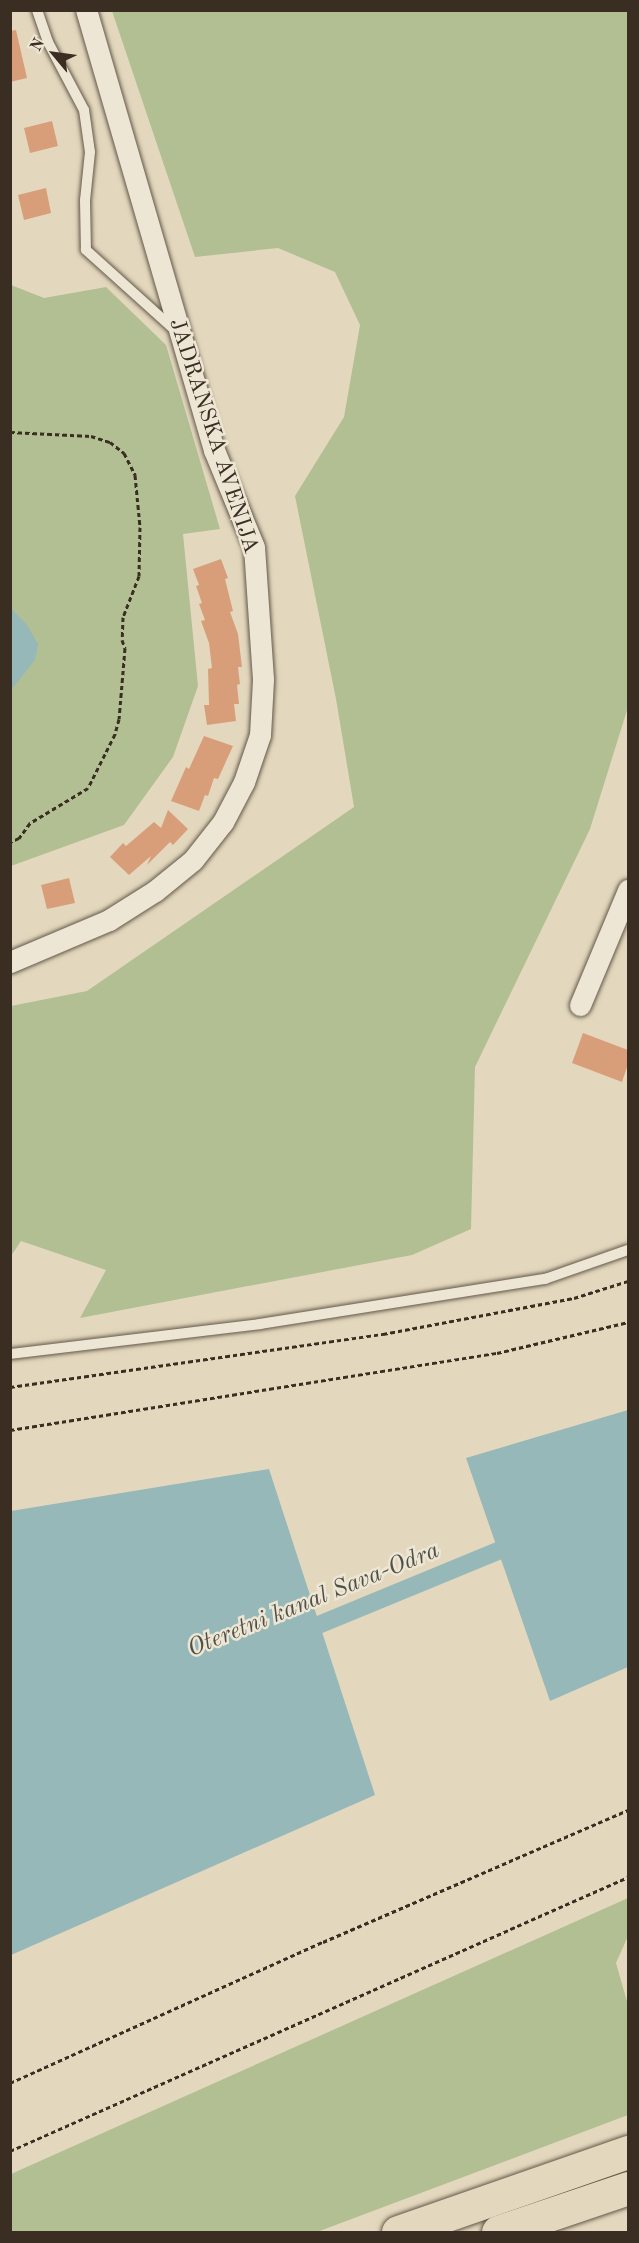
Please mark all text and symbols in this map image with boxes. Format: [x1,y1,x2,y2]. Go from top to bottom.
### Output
north arrow [24,24,84,84]
text: N [28,36,48,55]
street label: JADRANSKA AVENIJA [163,315,263,557]
water label: Oteretni kanal Sava-Odra [184,1537,444,1665]

